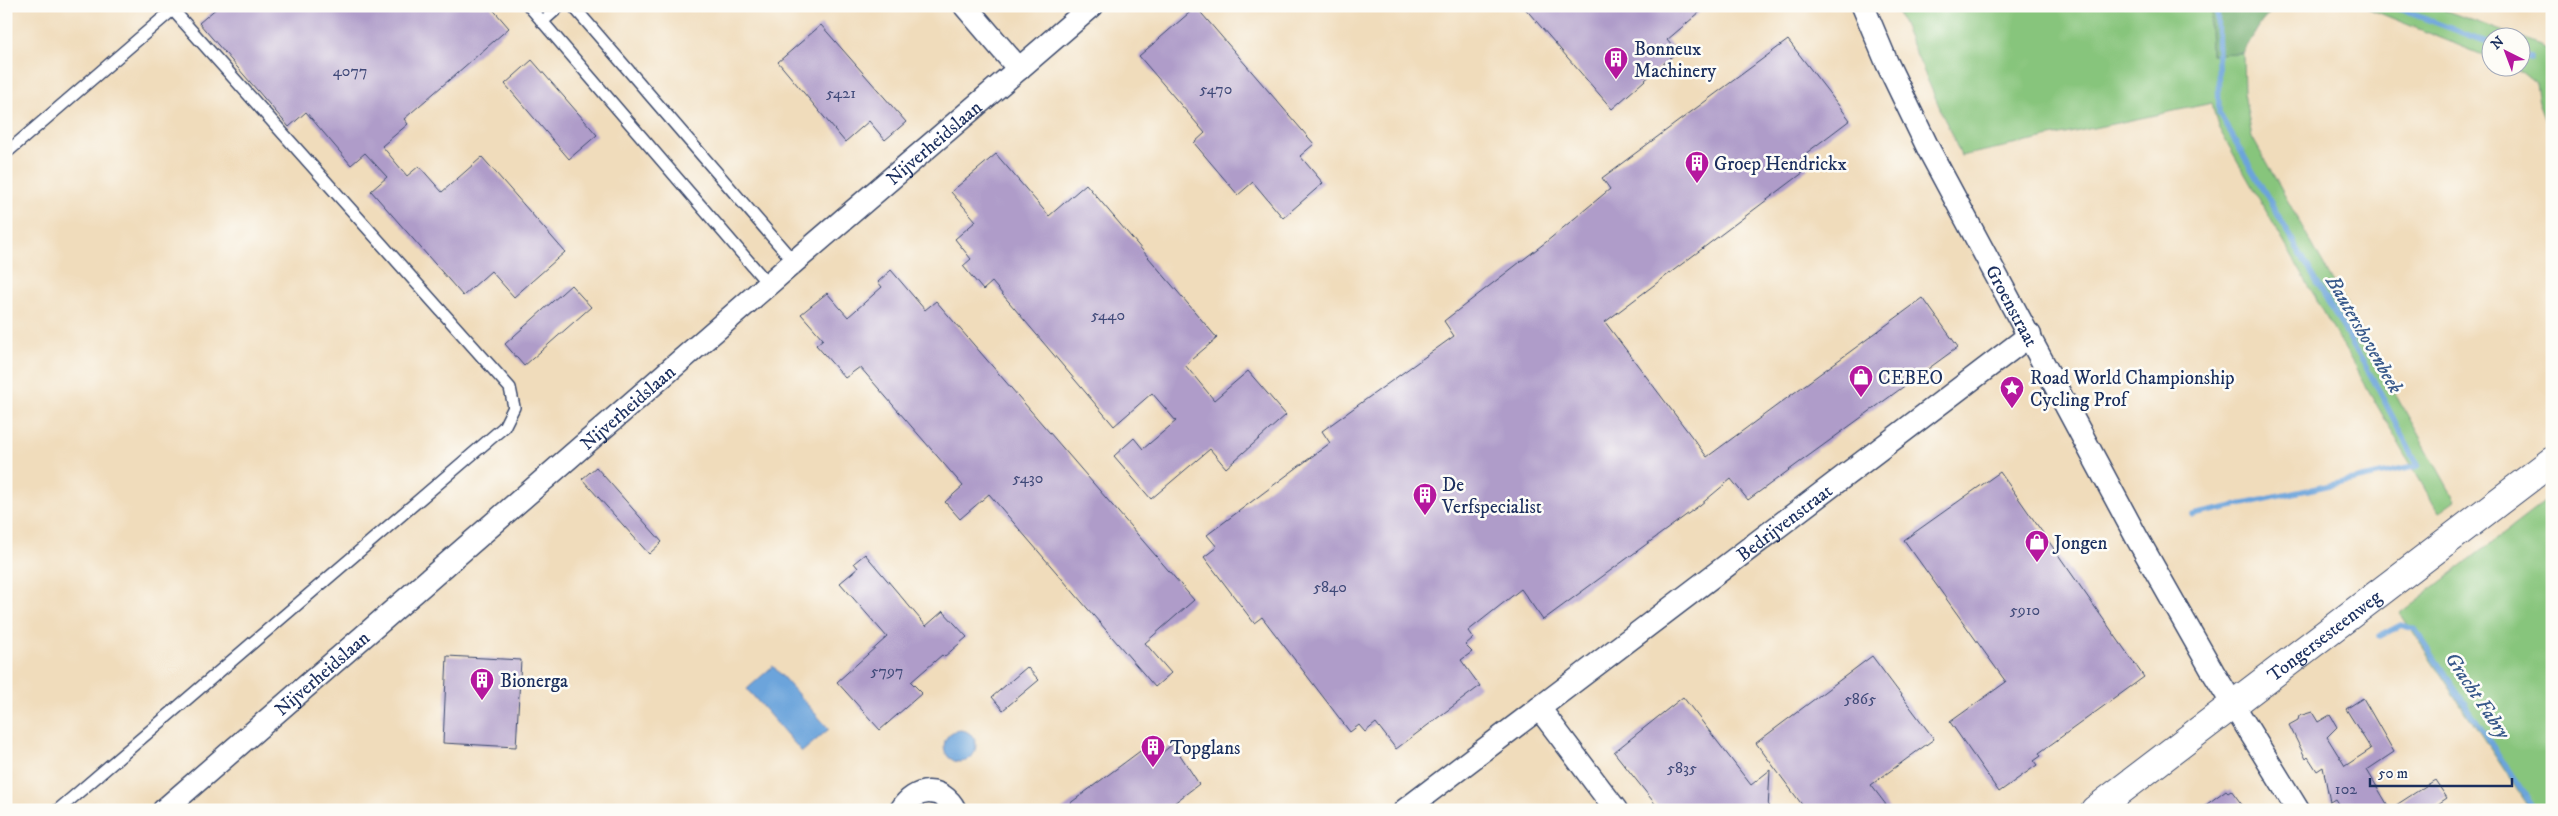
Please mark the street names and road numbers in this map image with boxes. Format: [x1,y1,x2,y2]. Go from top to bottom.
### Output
street label: Nijverheidslaan [882,96,987,190]
street label: Groenstraat [1980,262,2042,351]
street label: Nijverheidslaan [576,361,680,456]
street label: Bedrijvenstraat [1733,480,1837,567]
street label: Tongersesteenweg [2263,585,2387,687]
street label: Nijverheidslaan [271,626,375,721]

